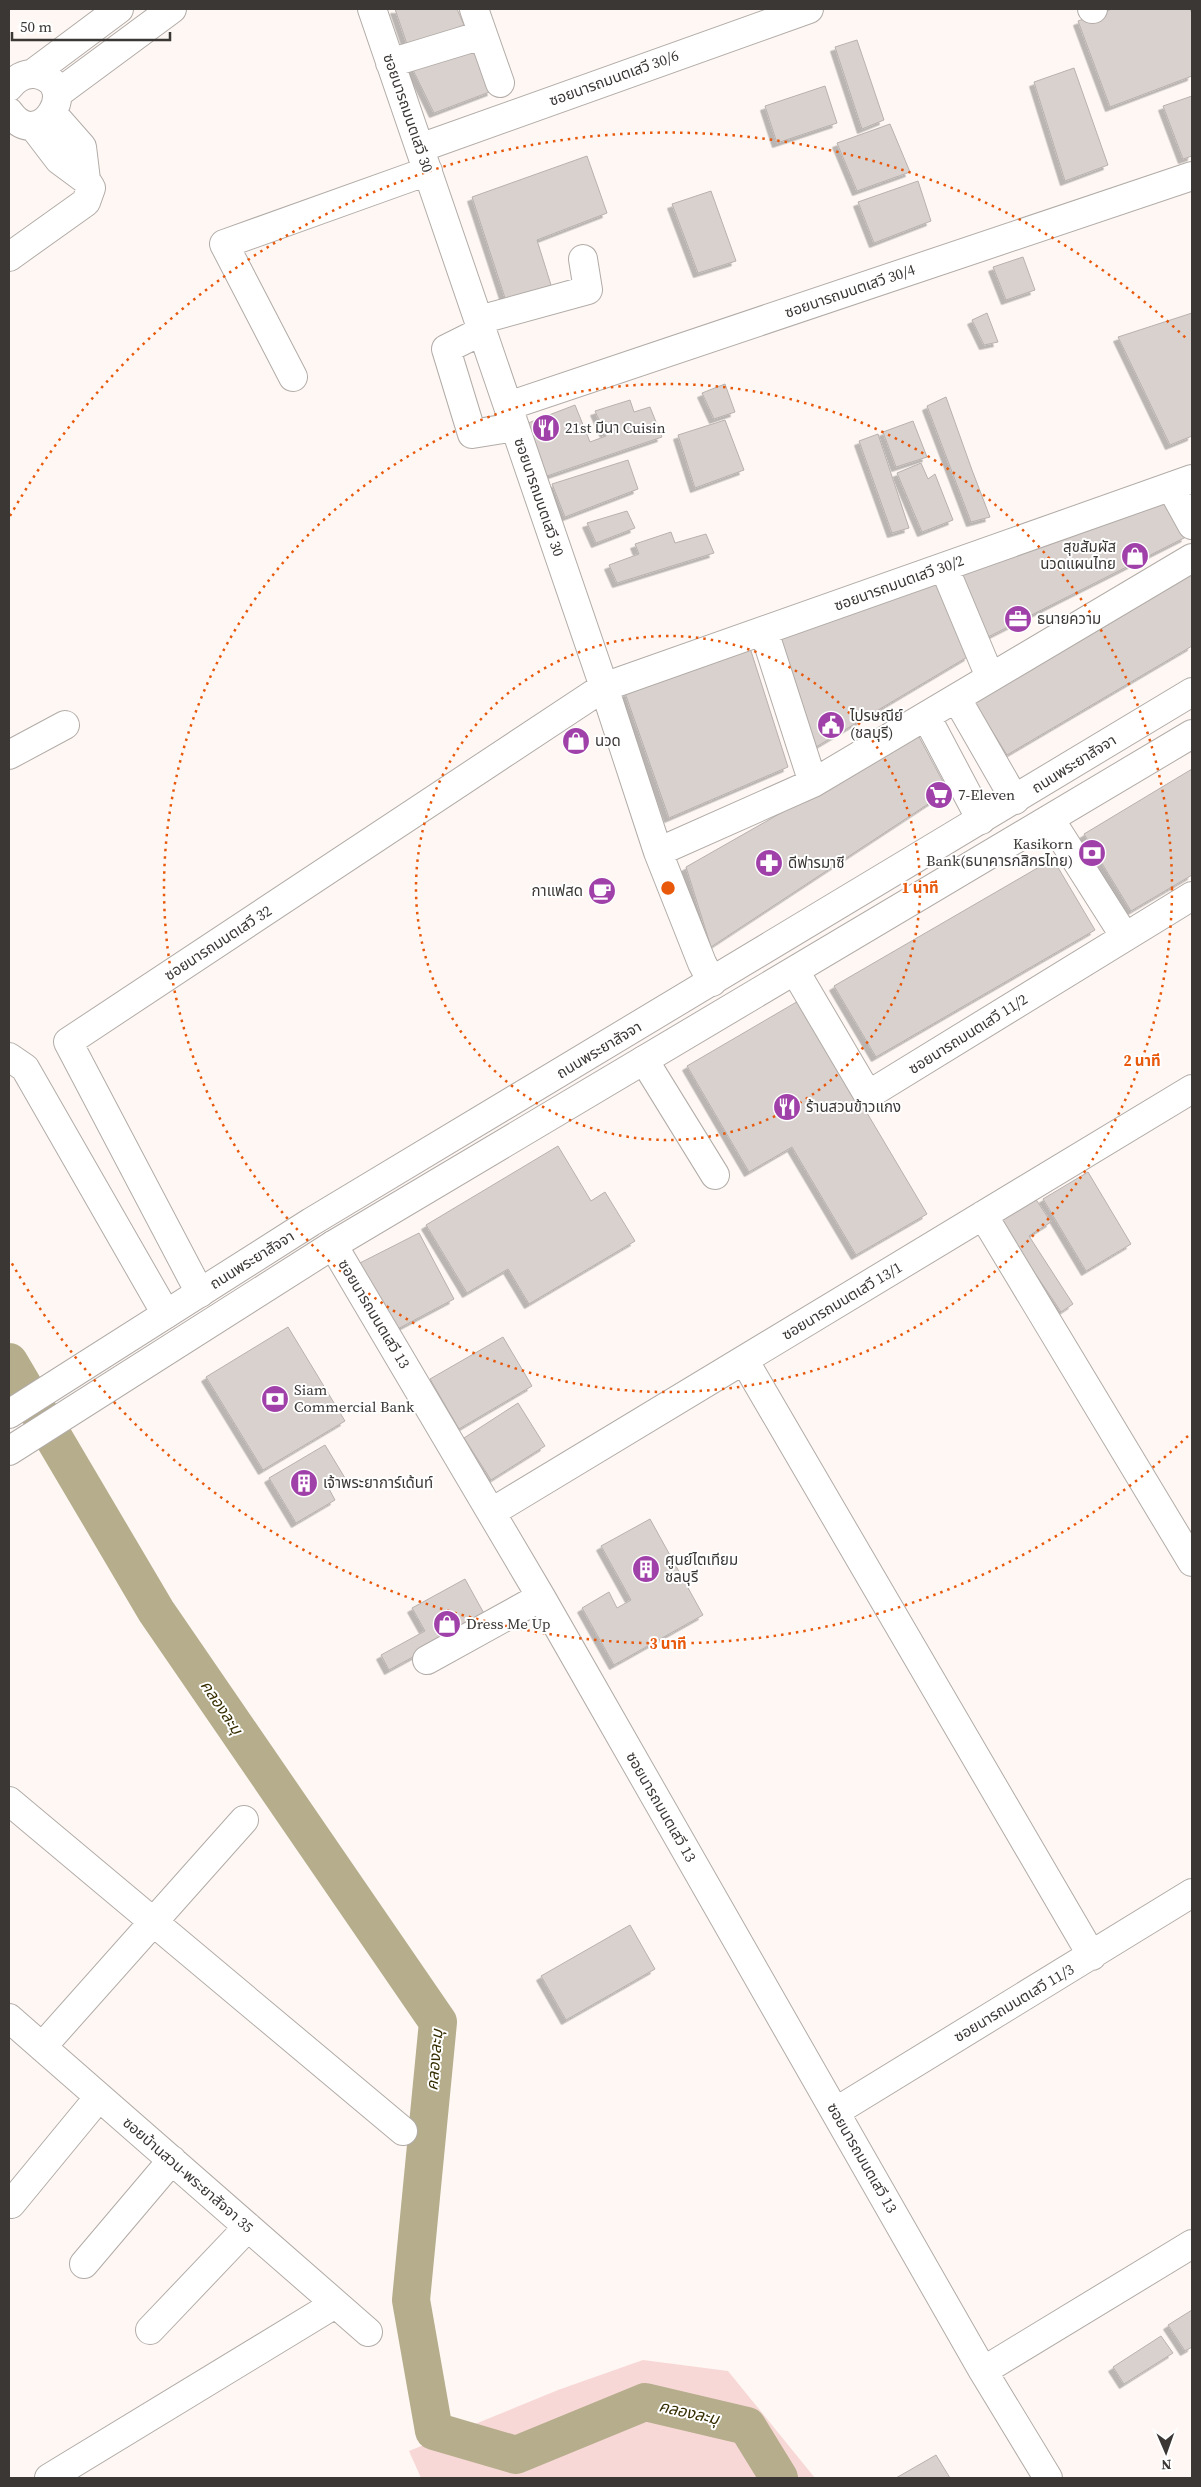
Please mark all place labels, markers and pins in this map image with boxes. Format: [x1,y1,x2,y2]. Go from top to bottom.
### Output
restaurant icon: 21st มีนา Cuisin [531,413,561,443]
place label: 21st มีนา Cuisin [565,417,665,438]
place label: สุขสัมผัส นวดแผนไทย [1040,536,1116,574]
shop icon: สุขสัมผัส นวดแผนไทย [1120,541,1150,571]
office icon: ธนายความ [1003,604,1033,634]
place label: ธนายความ [1037,608,1101,629]
place label: ไปรษณีย์ (ชลบุรี) [849,705,903,743]
public building icon: ไปรษณีย์ (ชลบุรี) [816,710,846,740]
shop icon: นวด [561,726,591,756]
place label: นวด [595,730,621,751]
supermarket icon: 7-Eleven [924,780,954,810]
place label: 7-Eleven [958,784,1015,805]
place label: Kasikorn Bank(ธนาคารกสิกรไทย) [926,833,1073,871]
bank icon: Kasikorn Bank(ธนาคารกสิกรไทย) [1077,838,1107,868]
pharmacy icon: ดีฟารมาซี [754,848,784,878]
place label: ดีฟารมาซี [788,852,845,873]
cafe icon: กาแฟสด [587,876,617,906]
centre of rings [659,879,677,897]
place label: กาแฟสด [532,880,583,901]
restaurant icon: ร้านสวนข้าวแกง [772,1092,802,1122]
place label: ร้านสวนข้าวแกง [806,1096,901,1117]
place label: Siam Commercial Bank [294,1379,415,1417]
bank icon: Siam Commercial Bank [260,1384,290,1414]
building icon: เจ้าพระยาการ์เด้นท์ [289,1468,319,1498]
place label: เจ้าพระยาการ์เด้นท์ [323,1472,433,1493]
place label: ศูนย์ไตเทียม ชลบุรี [665,1549,738,1587]
building icon: ศูนย์ไตเทียม ชลบุรี [631,1554,661,1584]
shop icon: Dress Me Up [432,1609,462,1639]
place label: Dress Me Up [466,1613,551,1634]

